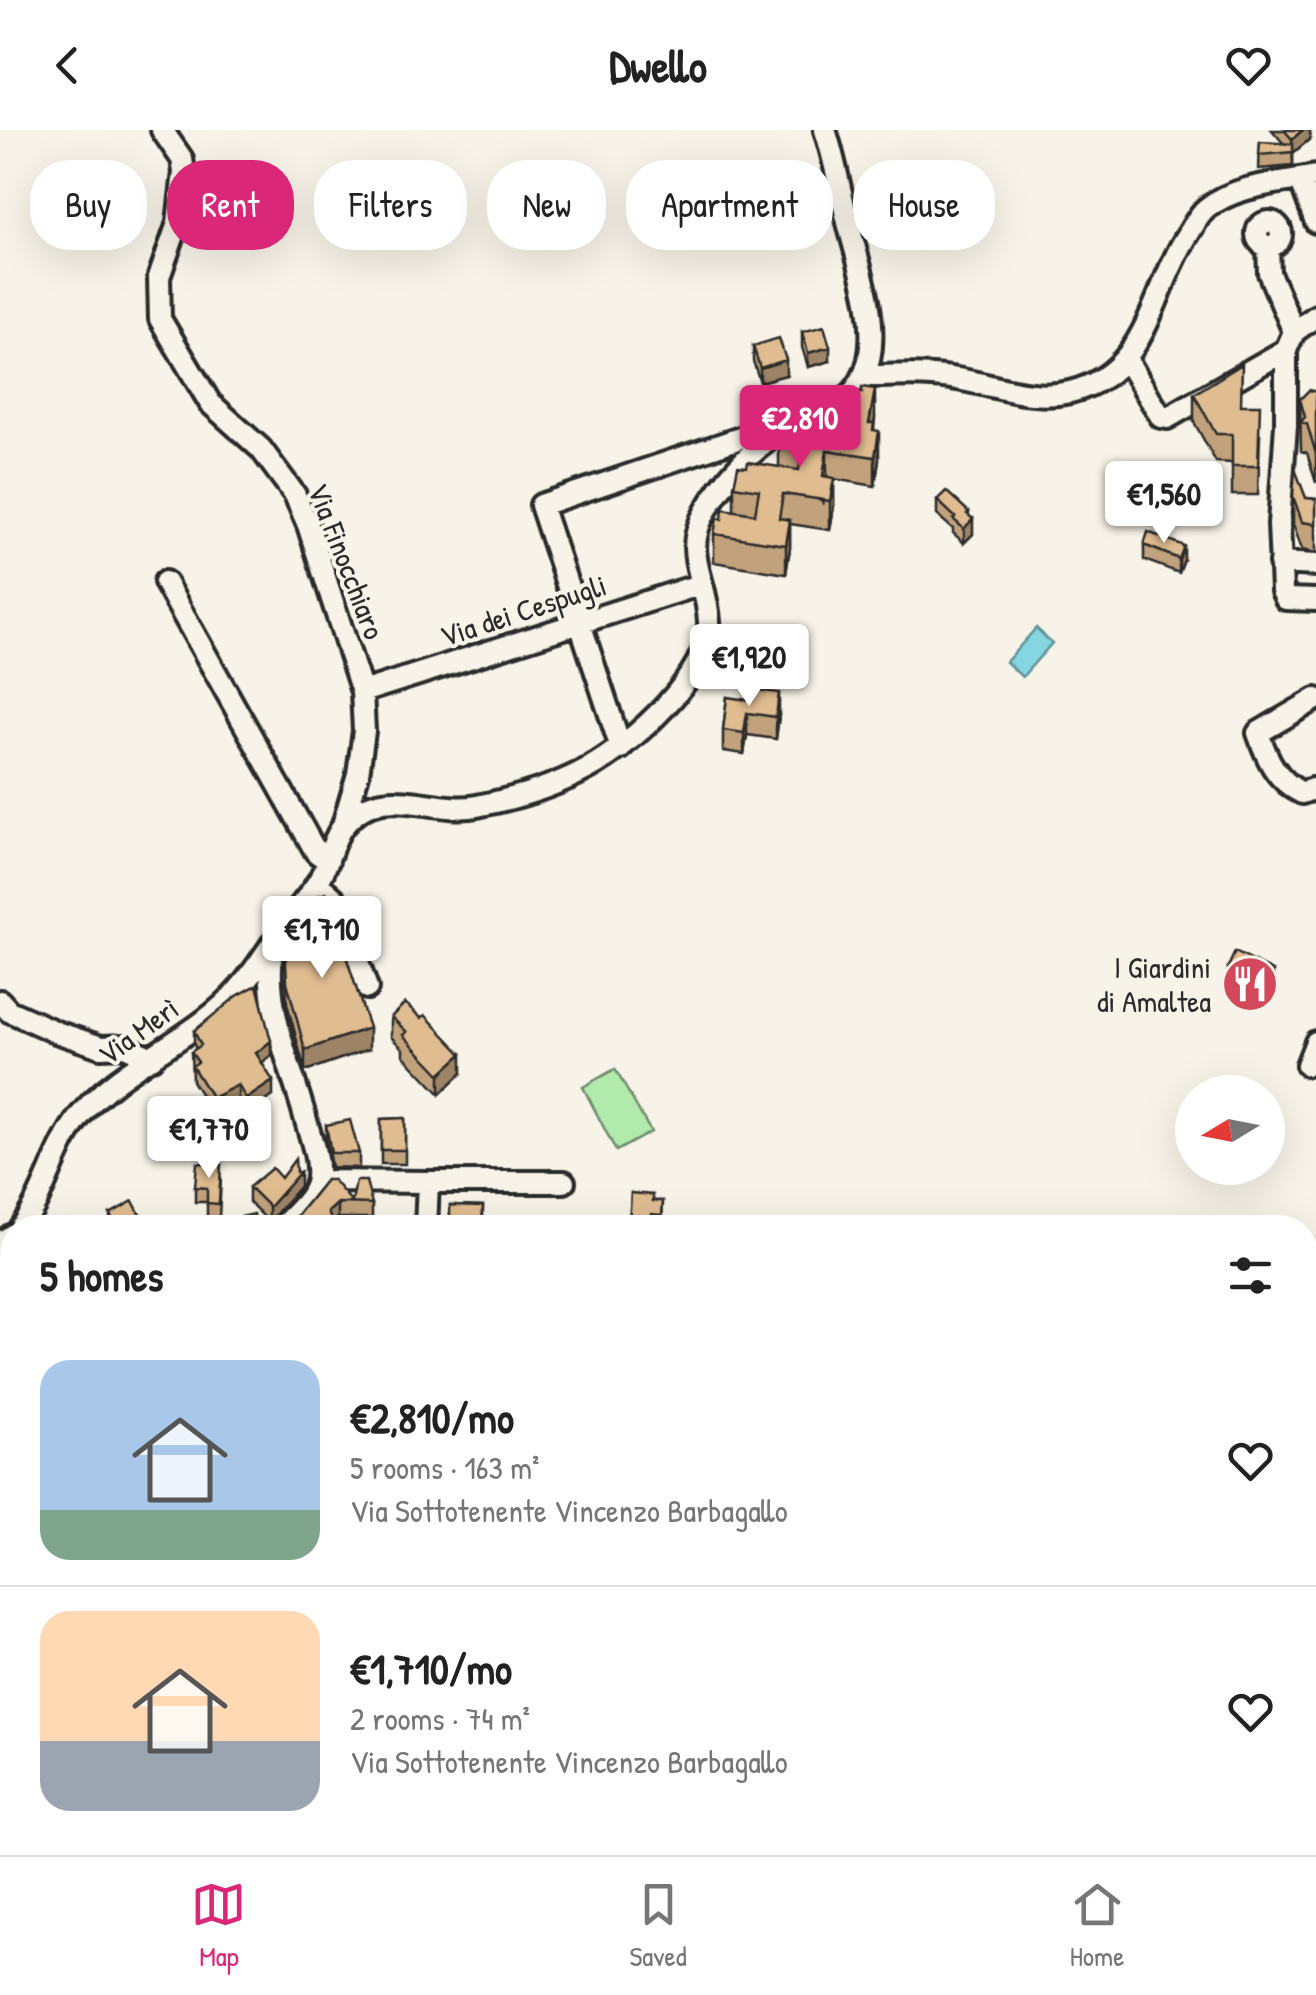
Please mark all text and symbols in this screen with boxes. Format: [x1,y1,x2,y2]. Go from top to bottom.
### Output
text: Dwello [609,35,707,96]
icon: back [40,38,95,93]
icon: heart [1221,38,1276,93]
chip: Buy [30,160,147,250]
chip: Rent [167,160,294,250]
chip: Filters [314,160,467,250]
chip: New [487,160,606,250]
chip: Apartment [626,160,833,250]
chip: House [853,160,995,250]
pin: €2,810 [719,385,881,470]
text: €2,810 [762,396,838,439]
pin: €1,560 [1083,461,1245,546]
text: €1,560 [1127,472,1201,515]
street label: Via Finocchiaro [299,477,395,645]
street label: Via dei Cespugli [435,564,611,656]
pin: €1,920 [668,624,830,709]
text: €1,920 [712,635,786,678]
pin: €1,710 [241,896,403,981]
text: €1,710 [284,907,360,950]
place label: I Giardini di Amaltea [1097,947,1211,1021]
restaurant icon: I Giardini di Amaltea [1220,954,1280,1014]
street label: Via Merì [90,988,186,1074]
north arrow [1175,1075,1285,1185]
map controls [1175,1075,1285,1185]
pin: €1,770 [128,1096,290,1181]
text: €1,770 [169,1107,249,1150]
text: 5 homes [40,1247,163,1304]
icon: filters [1223,1248,1278,1303]
text: €2,810/mo [350,1389,514,1446]
icon: home [120,1400,240,1520]
icon: heart [1223,1433,1278,1488]
text: 5 rooms · 163 m² [350,1446,539,1489]
text: Via Sottotenente Vincenzo Barbagallo [350,1489,788,1532]
text: €1,710/mo [350,1640,512,1697]
icon: home [120,1651,240,1771]
icon: heart [1223,1684,1278,1739]
text: 2 rooms · 74 m² [350,1697,530,1740]
text: Via Sottotenente Vincenzo Barbagallo [350,1740,788,1783]
tab: Map [191,1877,246,1975]
tab: Saved [629,1877,687,1975]
tab: Home [1070,1877,1125,1975]

